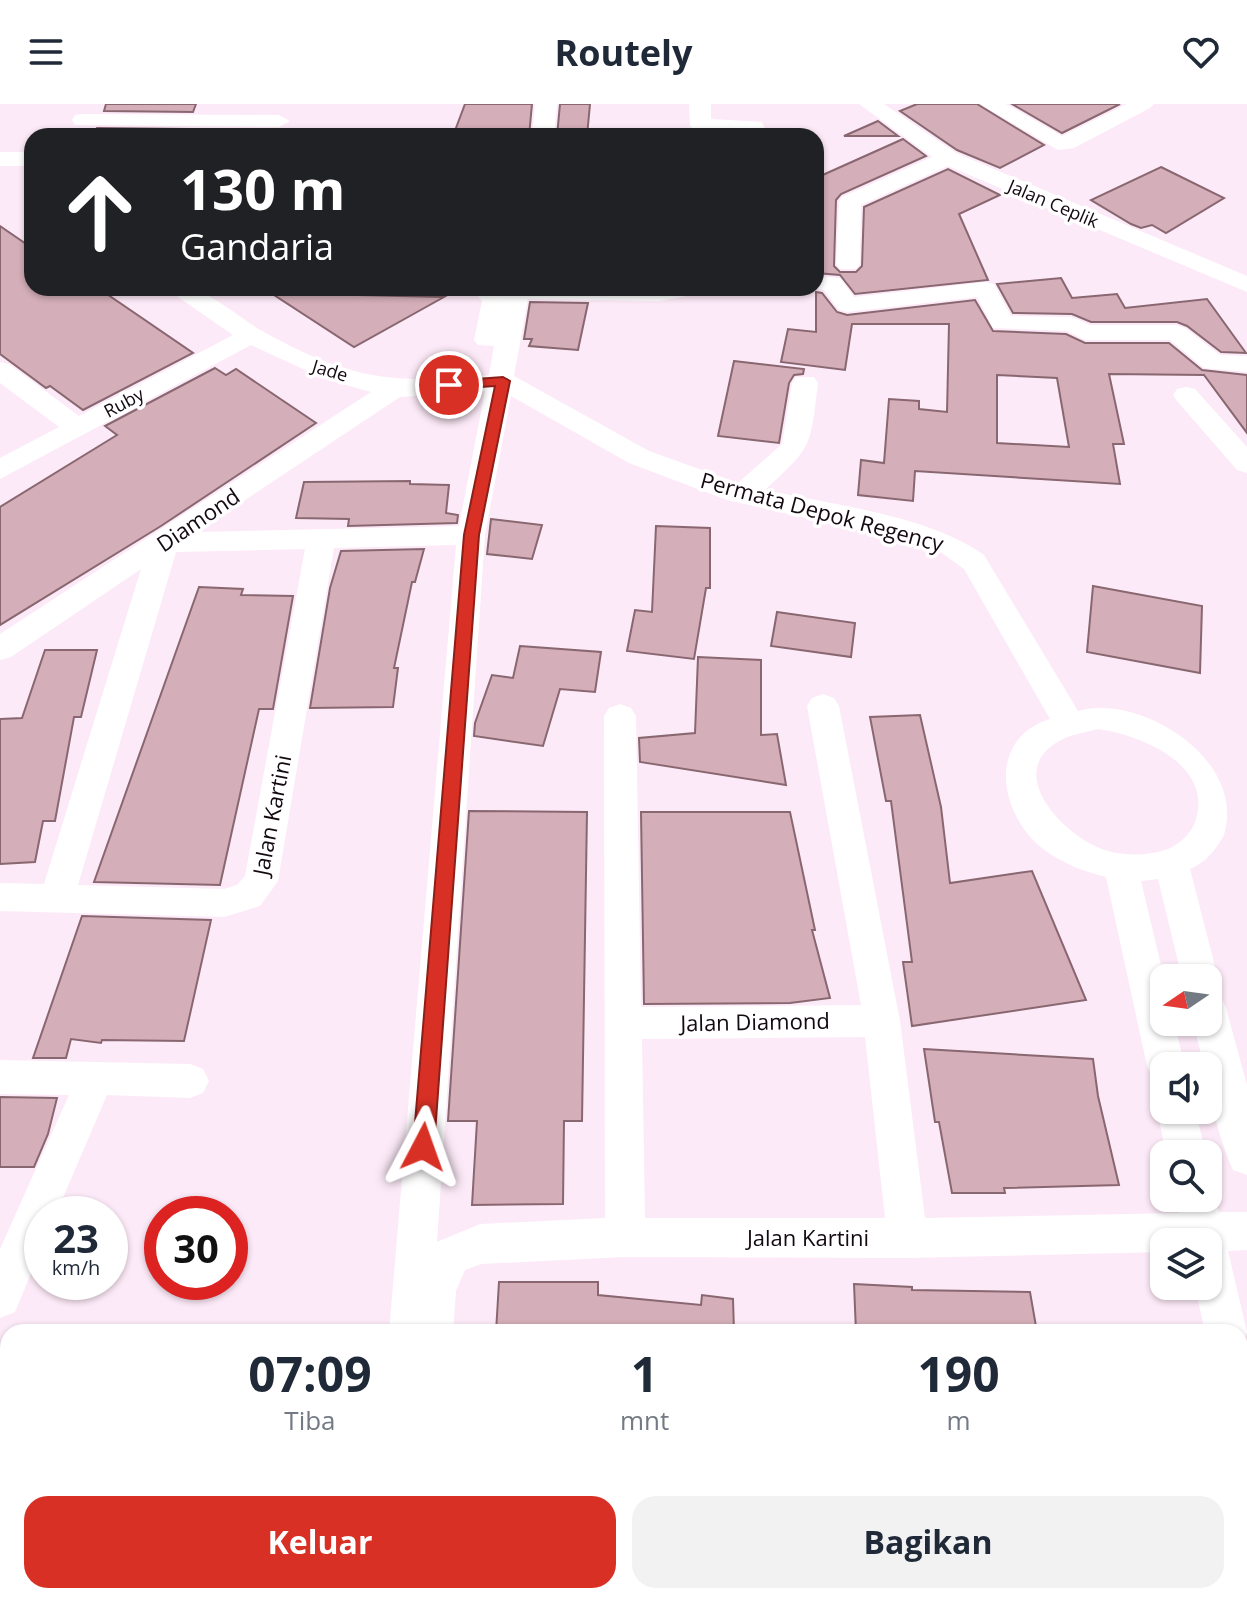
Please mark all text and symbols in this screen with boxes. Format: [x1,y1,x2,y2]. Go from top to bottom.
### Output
text: Routely [554,28,693,77]
icon: menu [24,30,68,74]
icon: heart [1179,30,1223,74]
text: 130 m [180,150,346,226]
icon: ahead [48,160,152,264]
street label: Jalan Ceplik [1003,172,1103,233]
text: Gandaria [180,222,334,271]
pin [415,351,483,419]
street label: Jade [308,353,351,387]
icon: arrive [427,363,471,407]
street label: Ruby [99,381,149,423]
street label: Permata Depok Regency [697,464,948,558]
street label: Diamond [150,480,245,558]
street label: Jalan Kartini [244,752,297,880]
north arrow [1150,964,1222,1036]
map controls [1150,964,1222,1300]
street label: Jalan Diamond [678,1005,830,1037]
button: sound [1150,1052,1222,1124]
position arrow [381,1105,465,1189]
button: search [1150,1140,1222,1212]
speed limit sign: 30 [144,1196,248,1300]
text: 23 [53,1210,99,1265]
street label: Jalan Kartini [745,1222,869,1252]
button: layers [1150,1228,1222,1300]
text: km/h [52,1254,100,1281]
text: 07:09 [248,1341,372,1406]
text: 1 [631,1341,658,1406]
text: 190 [917,1341,1000,1406]
text: Tiba [284,1402,336,1438]
text: mnt [620,1402,669,1438]
text: m [947,1402,971,1438]
button: Keluar [24,1496,616,1588]
button: Bagikan [632,1496,1224,1588]

